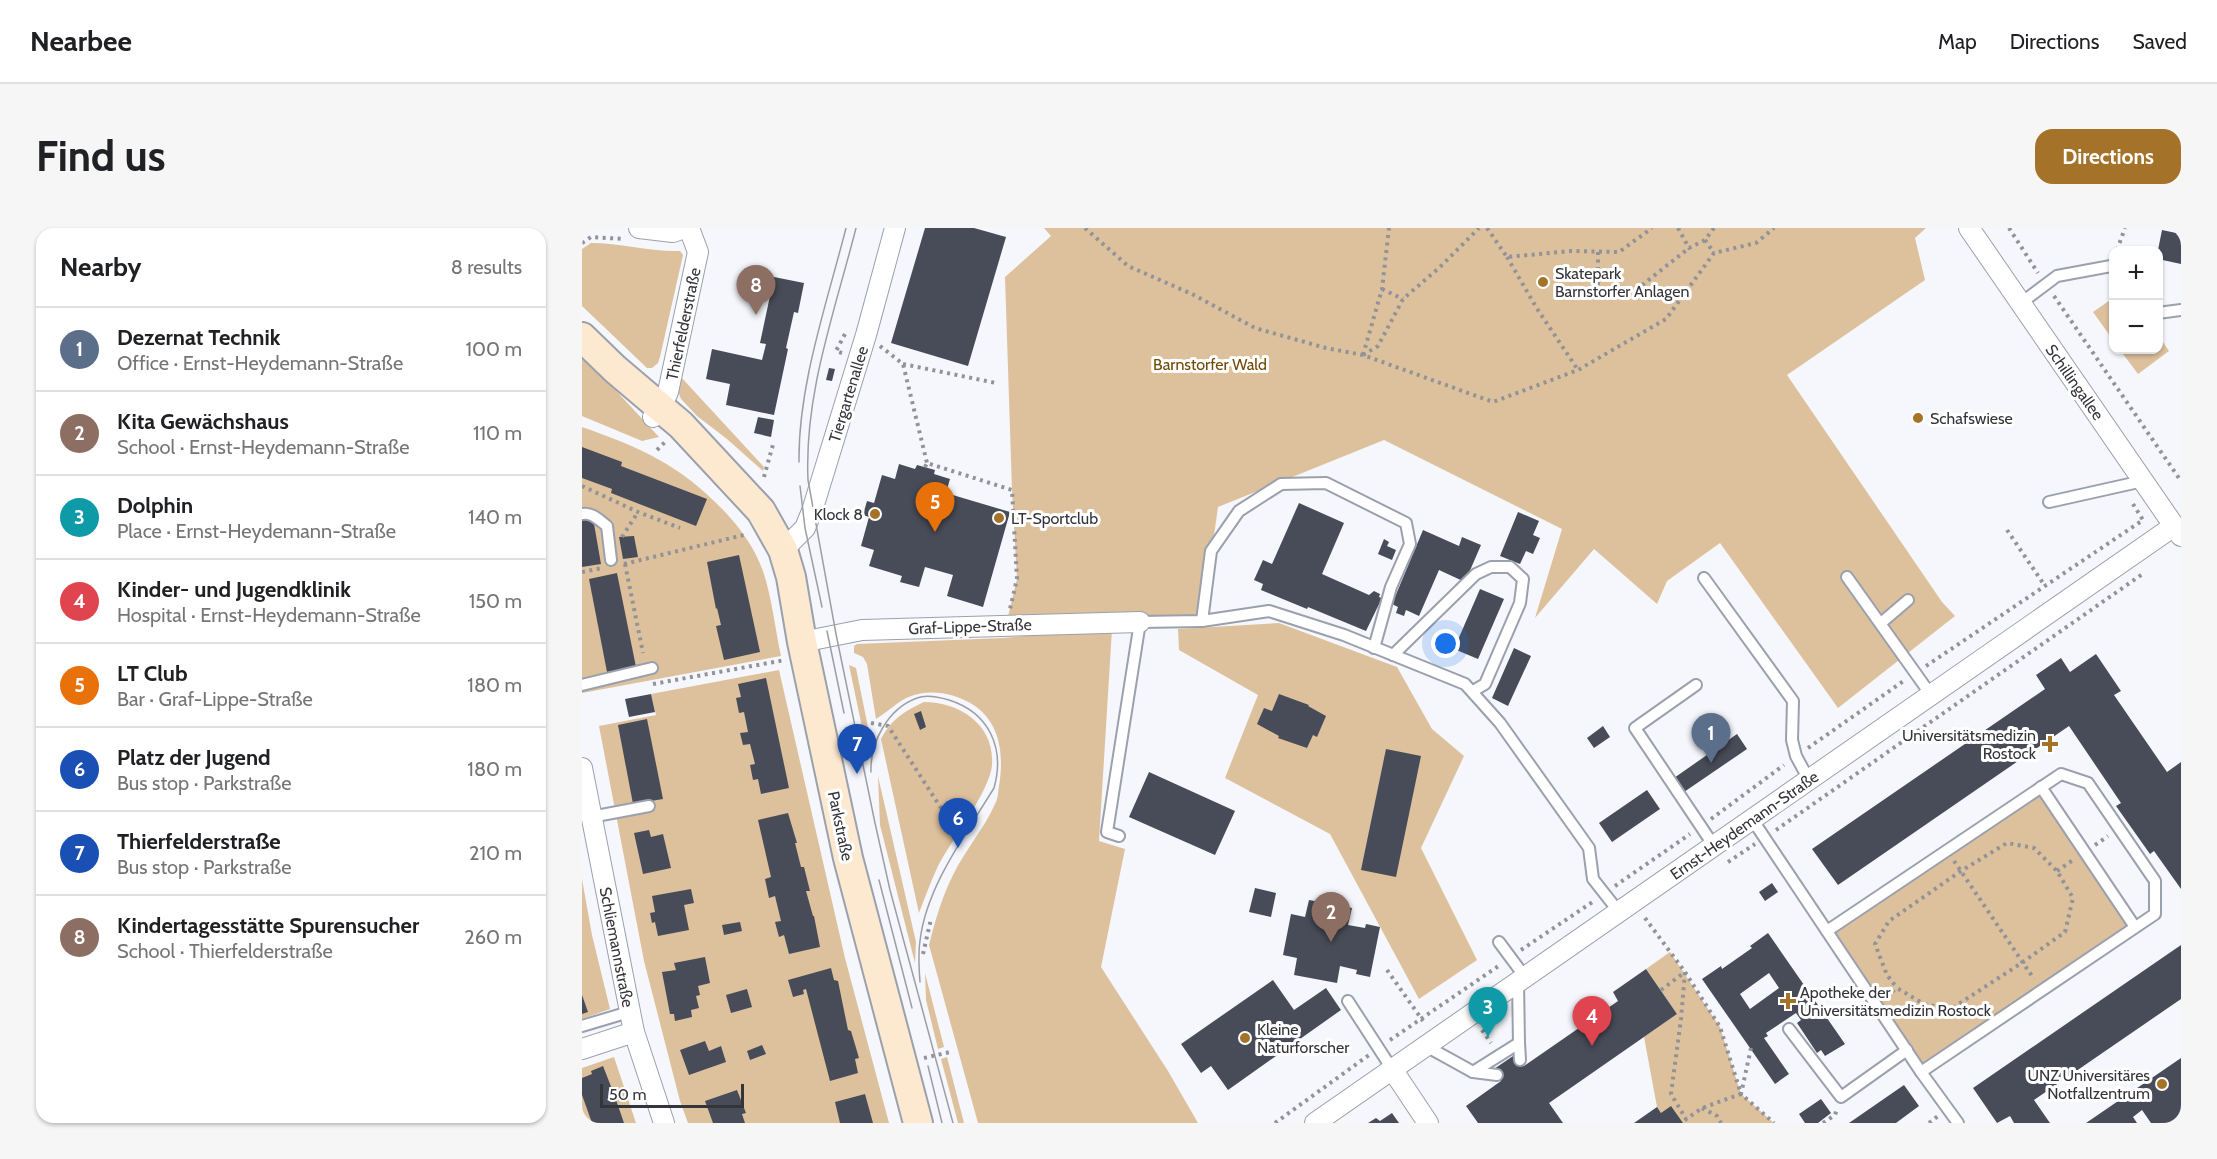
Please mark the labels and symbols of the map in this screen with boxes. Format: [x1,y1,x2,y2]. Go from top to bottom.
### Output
place label: Skatepark Barnstorfer Anlagen [1555,264,1689,301]
street label: Thierfelderstraße [662,266,705,382]
pin: 8 [736,266,776,315]
marker: Skatepark Barnstorfer Anlagen [1536,275,1550,289]
street label: Schillingallee [2042,341,2108,424]
street label: Tiergartenallee [825,344,872,445]
park label: Barnstorfer Wald [1153,355,1267,374]
place label: Schafswiese [1930,409,2013,428]
marker: Schafswiese [1911,411,1925,425]
pin: 5 [916,482,954,532]
place label: Klock 8 [814,505,863,524]
marker: Klock 8 [868,507,882,521]
place label: LT-Sportclub [1011,509,1098,528]
marker: LT-Sportclub [992,511,1006,525]
street label: Graf-Lippe-Straße [908,615,1032,638]
your location [1431,629,1460,658]
pin: 1 [1692,714,1730,763]
pin: 7 [838,724,876,774]
place label: Universitätsmedizin Rostock [1902,726,2037,763]
marker: Universitätsmedizin Rostock [2041,735,2059,753]
street label: Ernst-Heydemann-Straße [1667,767,1822,884]
street label: Parkstraße [824,789,857,863]
pin: 6 [938,798,977,848]
street label: Schliemannstraße [596,885,637,1009]
pin: 2 [1312,892,1350,942]
place label: Apotheke der Universitätsmedizin Rostock [1800,983,1992,1020]
pin: 3 [1468,988,1508,1037]
marker: Apotheke der Universitätsmedizin Rostock [1781,994,1795,1008]
pin: 4 [1572,996,1612,1046]
place label: Kleine Naturforscher [1257,1020,1350,1057]
marker: Kleine Naturforscher [1238,1031,1252,1045]
place label: UNZ Universitäres Notfallzentrum [2027,1066,2150,1103]
marker: UNZ Universitäres Notfallzentrum [2155,1077,2169,1091]
scale bar [600,1081,744,1108]

